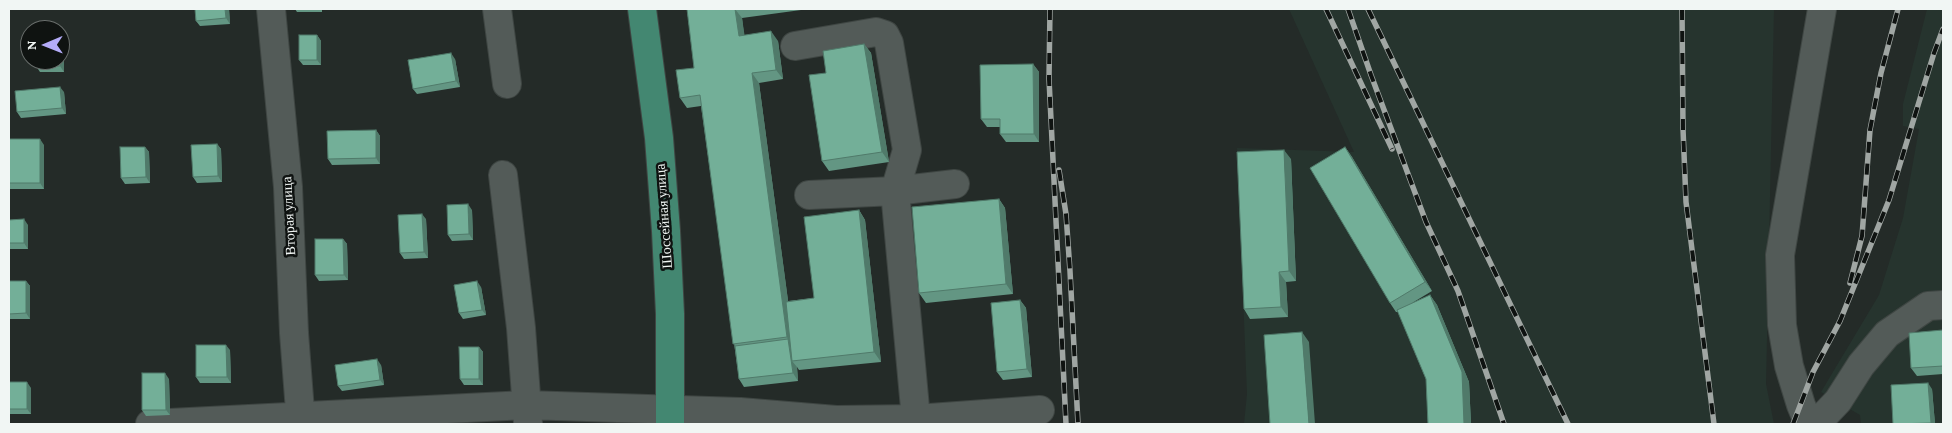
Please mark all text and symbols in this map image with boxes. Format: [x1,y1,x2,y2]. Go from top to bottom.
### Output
north arrow [20,20,70,70]
text: N [23,40,39,50]
street label: Шоссейная улица [652,163,676,269]
street label: Вторая улица [279,176,299,256]

